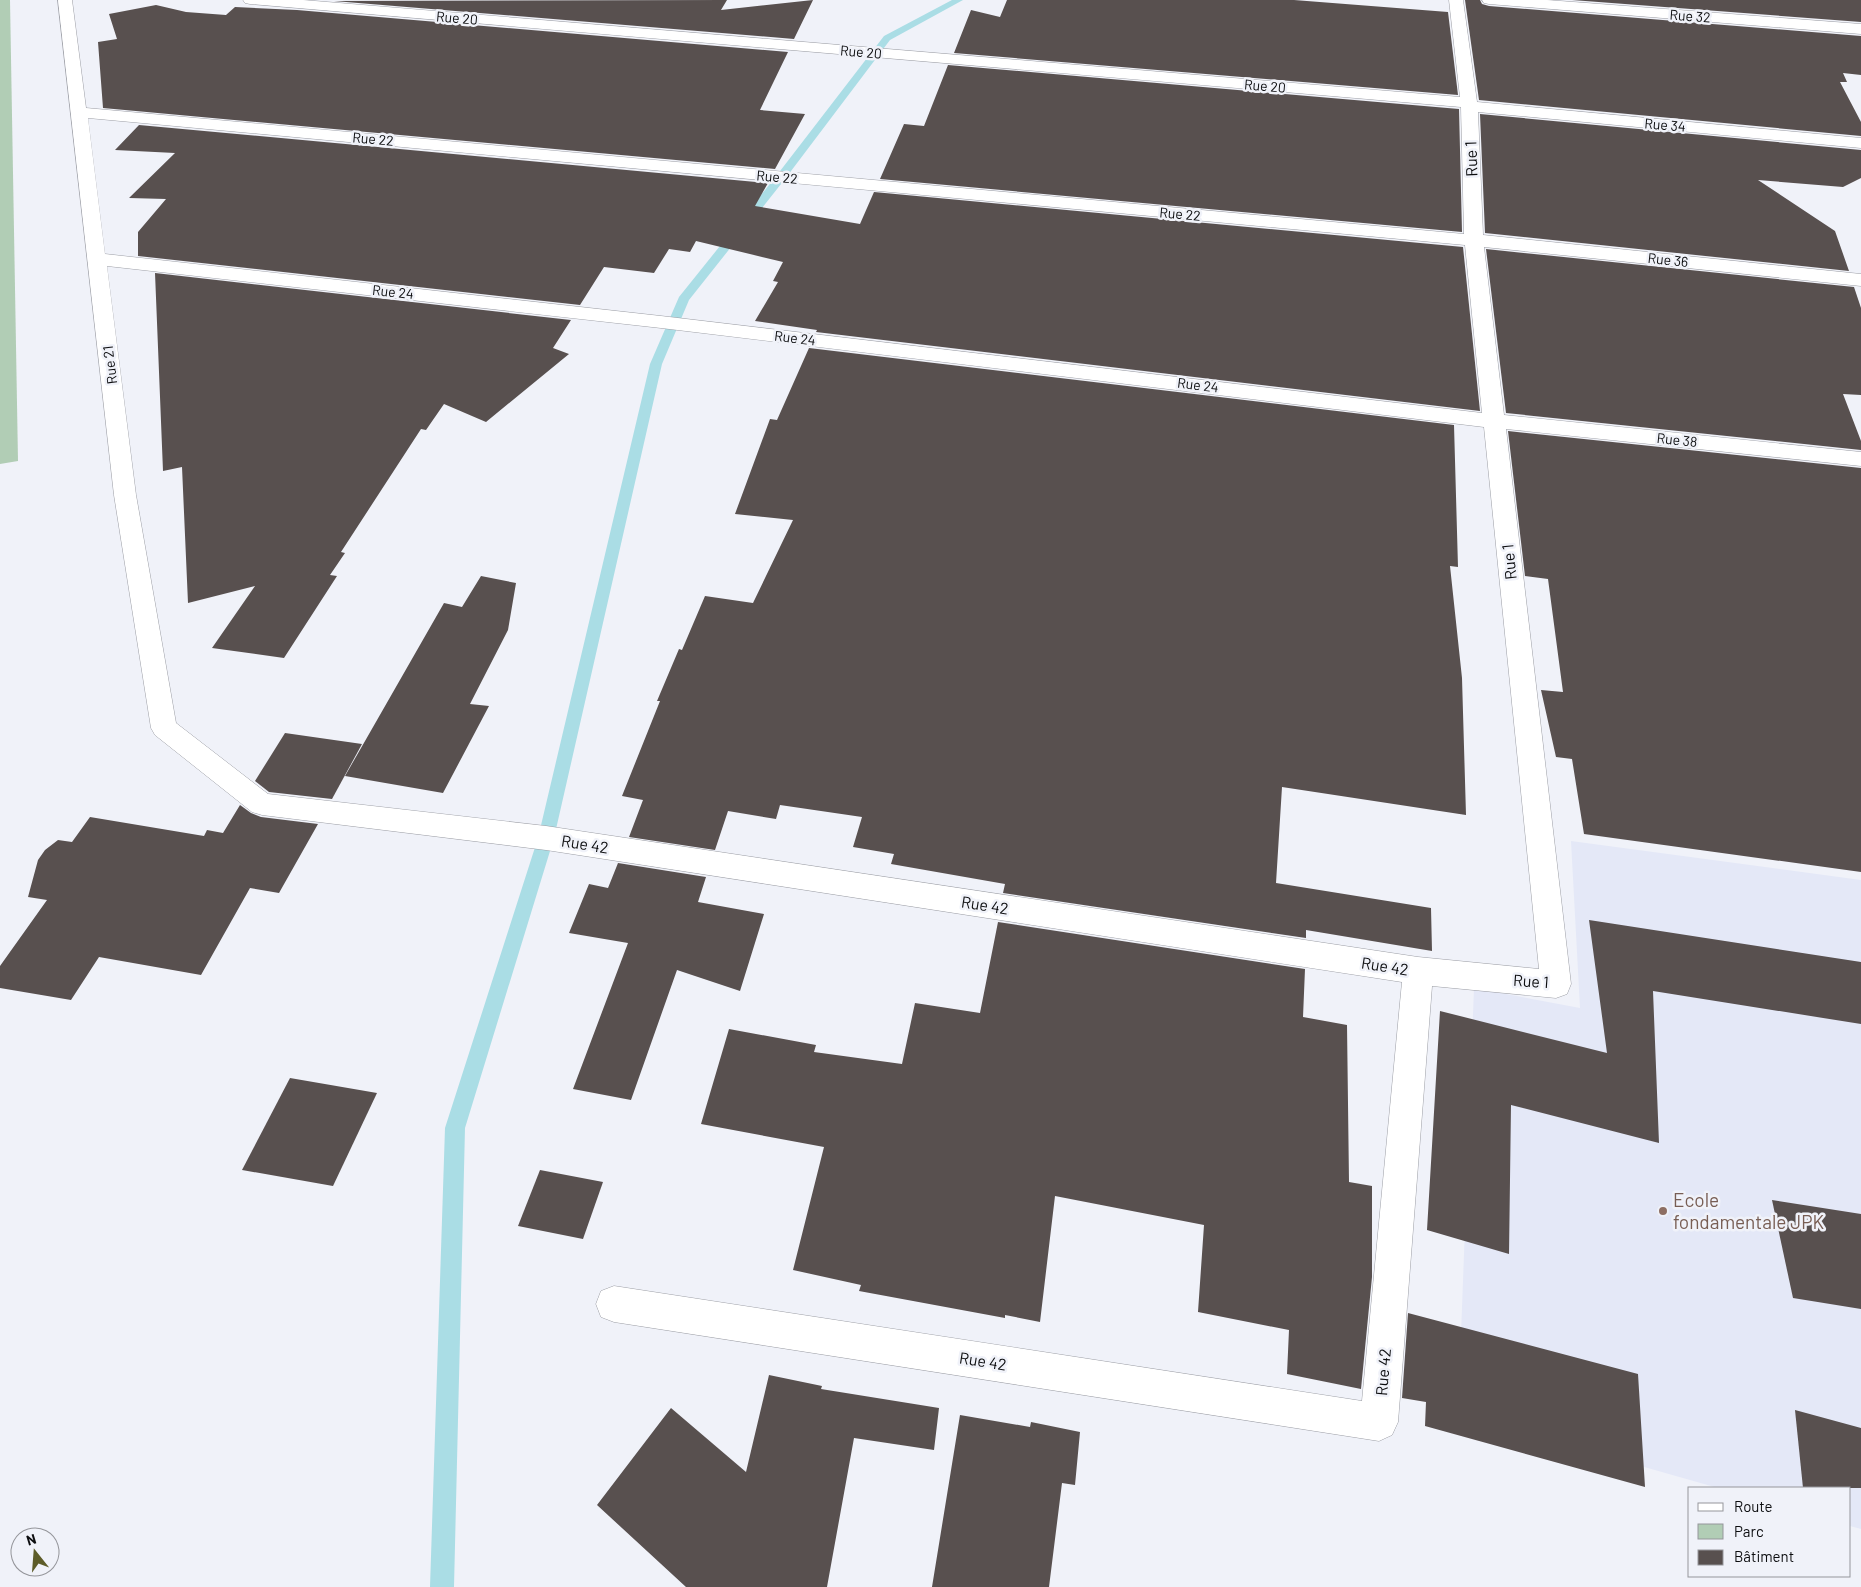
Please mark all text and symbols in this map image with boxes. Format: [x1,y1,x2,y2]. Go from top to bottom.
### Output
street label: Rue 32 [1669,6,1711,25]
street label: Rue 20 [436,7,479,28]
street label: Rue 20 [840,41,883,62]
street label: Rue 20 [1244,75,1287,96]
street label: Rue 34 [1644,114,1686,135]
street label: Rue 22 [352,128,394,149]
street label: Rue 1 [1460,141,1481,177]
street label: Rue 22 [756,166,798,187]
street label: Rue 22 [1159,203,1201,224]
street label: Rue 36 [1647,249,1689,270]
street label: Rue 24 [371,281,415,302]
street label: Rue 24 [773,327,817,348]
street label: Rue 21 [99,345,120,385]
street label: Rue 24 [1176,374,1220,395]
street label: Rue 38 [1656,429,1698,450]
street label: Rue 1 [1497,543,1520,581]
street label: Rue 42 [560,830,610,857]
street label: Rue 42 [960,891,1010,918]
street label: Rue 42 [1360,952,1410,979]
street label: Rue 1 [1513,970,1550,991]
place label: Ecole fondamentale JPK [1673,1188,1824,1233]
marker: Ecole fondamentale JPK [1657,1205,1669,1217]
street label: Rue 42 [958,1347,1008,1374]
street label: Rue 42 [1371,1347,1394,1396]
legend [1688,1487,1851,1577]
text: Route [1734,1497,1773,1515]
text: Parc [1734,1522,1764,1540]
north arrow [10,1527,60,1577]
text: N [24,1530,38,1549]
text: Bâtiment [1734,1547,1794,1565]

